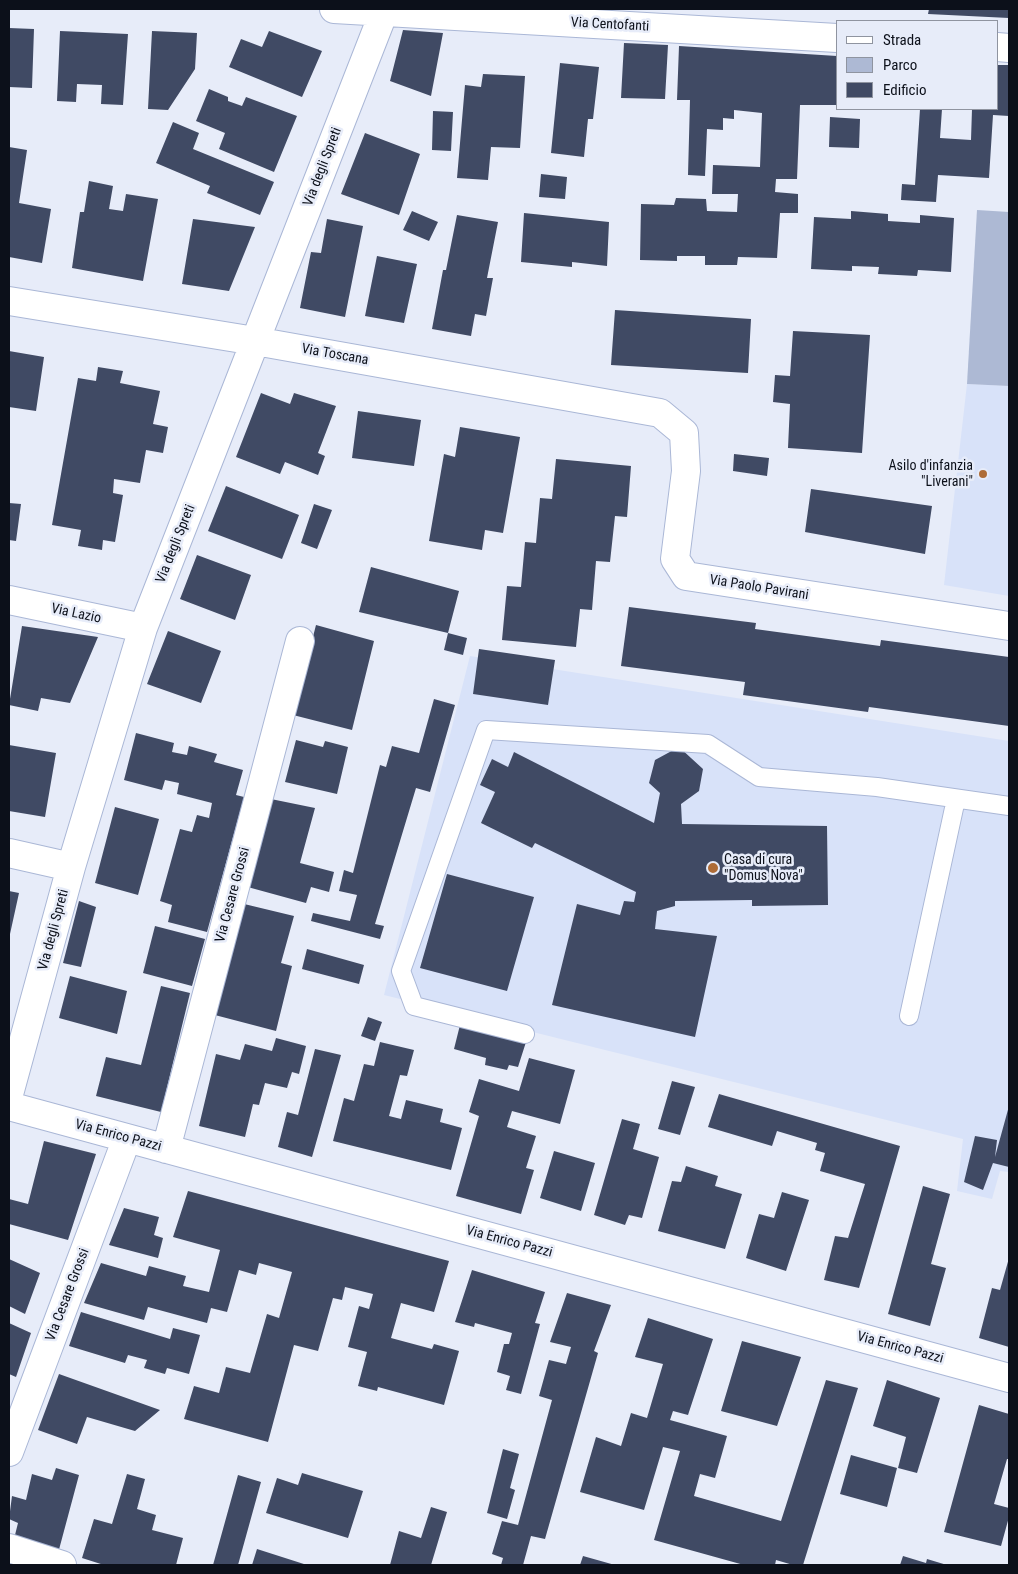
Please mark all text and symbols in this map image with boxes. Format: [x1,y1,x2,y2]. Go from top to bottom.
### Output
street label: Via Centofanti [570,15,650,35]
legend [836,20,998,110]
text: Strada [883,31,921,49]
text: Parco [883,56,917,74]
text: Edificio [883,81,926,99]
street label: Via degli Spreti [300,125,346,209]
street label: Via Toscana [300,341,370,369]
place label: Asilo d'infanzia "Liverani" [889,458,973,491]
marker: Asilo d'infanzia "Liverani" [977,468,989,480]
street label: Via degli Spreti [153,502,199,586]
street label: Via Paolo Pavirani [708,572,810,604]
street label: Via Lazio [49,601,103,627]
street label: Via Cesare Grossi [212,846,254,944]
place label: Casa di cura "Domus Nova" [724,852,803,884]
marker: Casa di cura "Domus Nova" [706,861,720,875]
street label: Via degli Spreti [35,888,73,972]
street label: Via Enrico Pazzi [73,1116,163,1156]
street label: Via Enrico Pazzi [464,1222,554,1262]
street label: Via Cesare Grossi [43,1246,93,1344]
street label: Via Enrico Pazzi [855,1328,945,1368]

